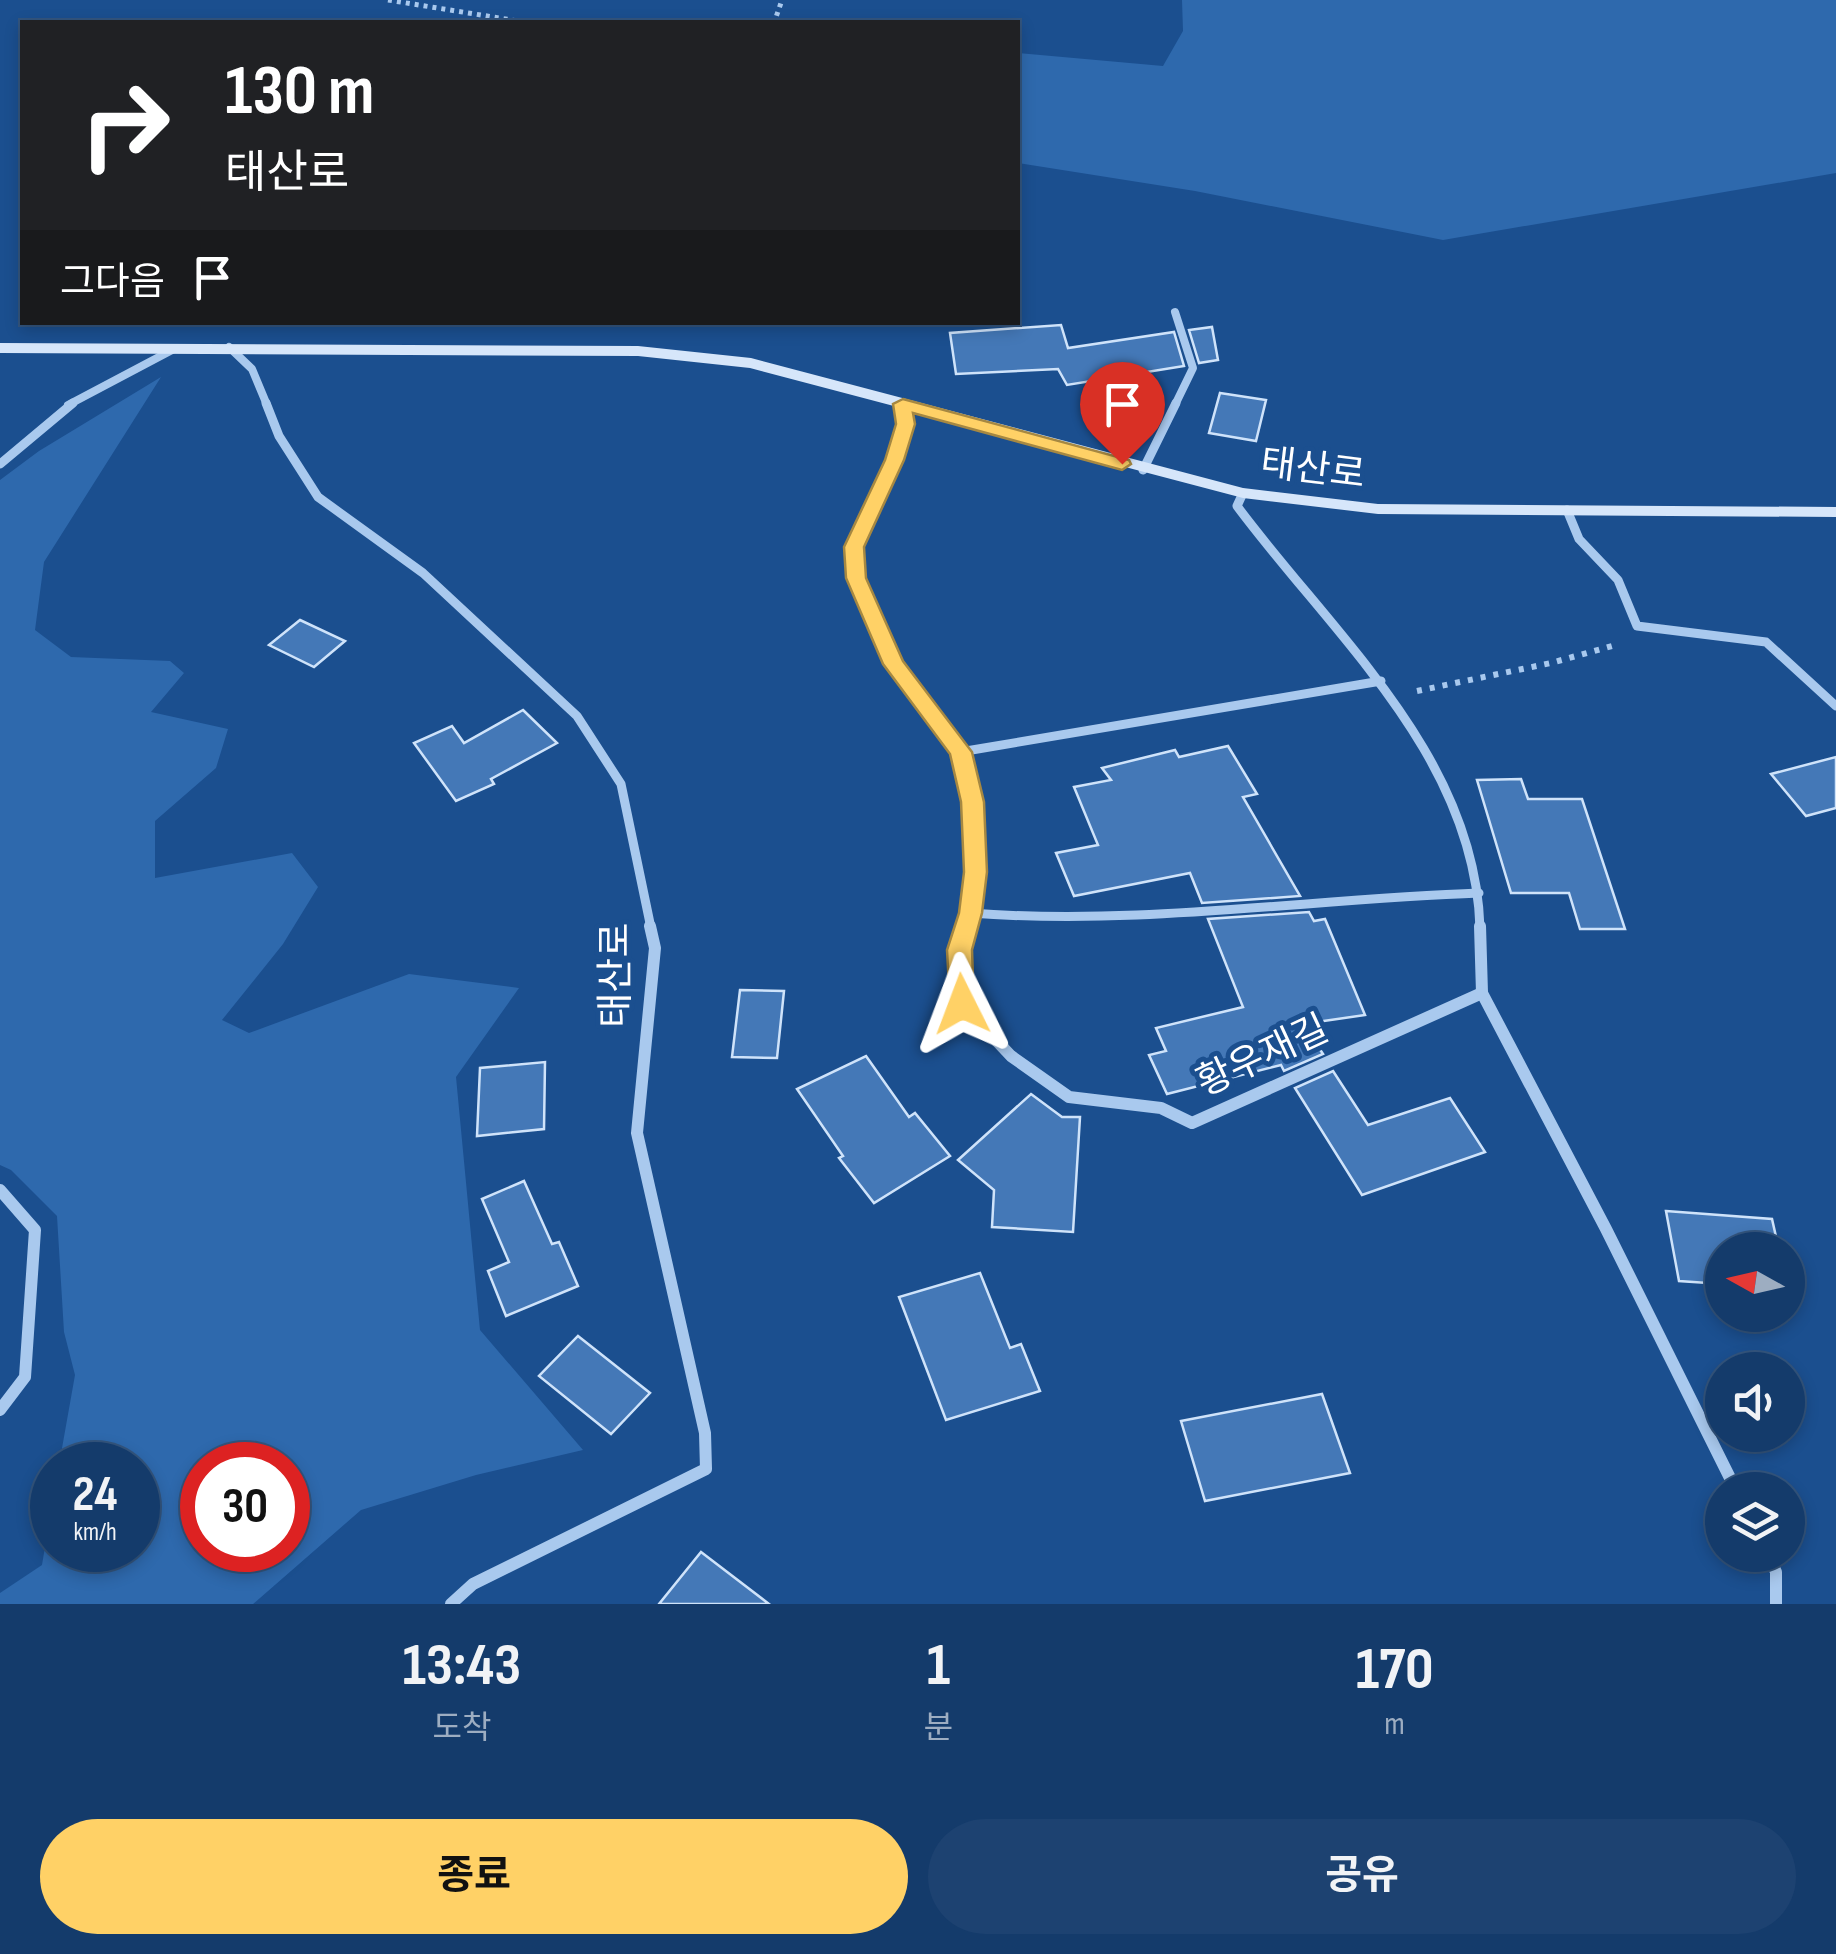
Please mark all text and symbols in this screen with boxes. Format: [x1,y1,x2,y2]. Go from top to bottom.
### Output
text: 130 m [225,50,374,134]
icon: right [60,60,190,190]
text: 태산로 [225,146,349,201]
icon: arrive [185,250,240,305]
text: 그다음 [60,260,165,305]
pin [1080,362,1165,465]
icon: arrive [1095,377,1150,432]
street label: 태산로 [1258,441,1368,498]
street label: 태산로 [594,923,639,1027]
position arrow [910,952,1014,1056]
street label: 황우재길 [1190,1006,1336,1106]
north arrow [1705,1232,1805,1332]
map controls [1705,1232,1805,1572]
button: sound [1705,1352,1805,1452]
speed limit sign: 30 [180,1442,310,1572]
text: 24 [73,1465,117,1525]
button: layers [1705,1472,1805,1572]
text: km/h [73,1517,117,1548]
text: 13:43 [403,1630,521,1702]
text: 1 [927,1630,950,1702]
text: 170 [1356,1634,1433,1706]
text: m [1384,1705,1405,1744]
text: 도착 [432,1709,491,1748]
text: 분 [924,1709,953,1748]
button: 종료 [40,1819,908,1934]
button: 공유 [928,1819,1796,1934]

